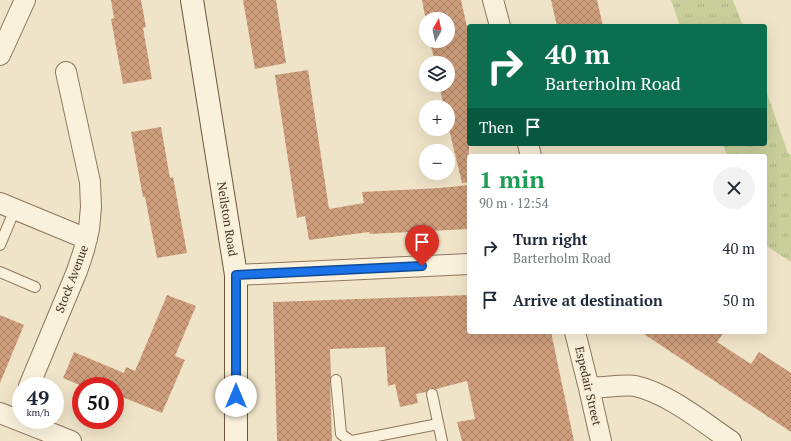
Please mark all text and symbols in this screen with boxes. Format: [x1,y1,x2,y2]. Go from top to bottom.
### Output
north arrow [419,12,455,48]
map controls [419,12,455,180]
text: 40 m [545,35,610,72]
icon: right [479,40,531,92]
button: layers [419,56,455,92]
text: Barterholm Road [545,71,681,95]
button: + [419,100,455,136]
icon: arrive [522,116,544,138]
text: Then [479,117,514,137]
button: − [419,144,455,180]
text: 1 min [479,163,545,195]
button: close [713,167,755,209]
street label: Neilston Road [214,181,241,258]
text: 90 m · 12:54 [479,194,549,212]
pin [405,225,439,266]
text: Turn right [513,229,588,249]
icon: arrive [411,231,433,253]
icon: right [479,237,501,259]
text: 40 m [722,238,755,258]
street label: Stock Avenue [52,243,91,315]
text: Barterholm Road [513,249,611,267]
icon: arrive [479,289,501,311]
text: Arrive at destination [513,290,663,310]
text: 50 m [722,290,755,310]
street label: Espedair Street [572,345,605,428]
position arrow [215,375,257,417]
speed limit sign: 50 [72,377,124,429]
text: 49 [27,384,49,411]
text: km/h [26,406,50,419]

